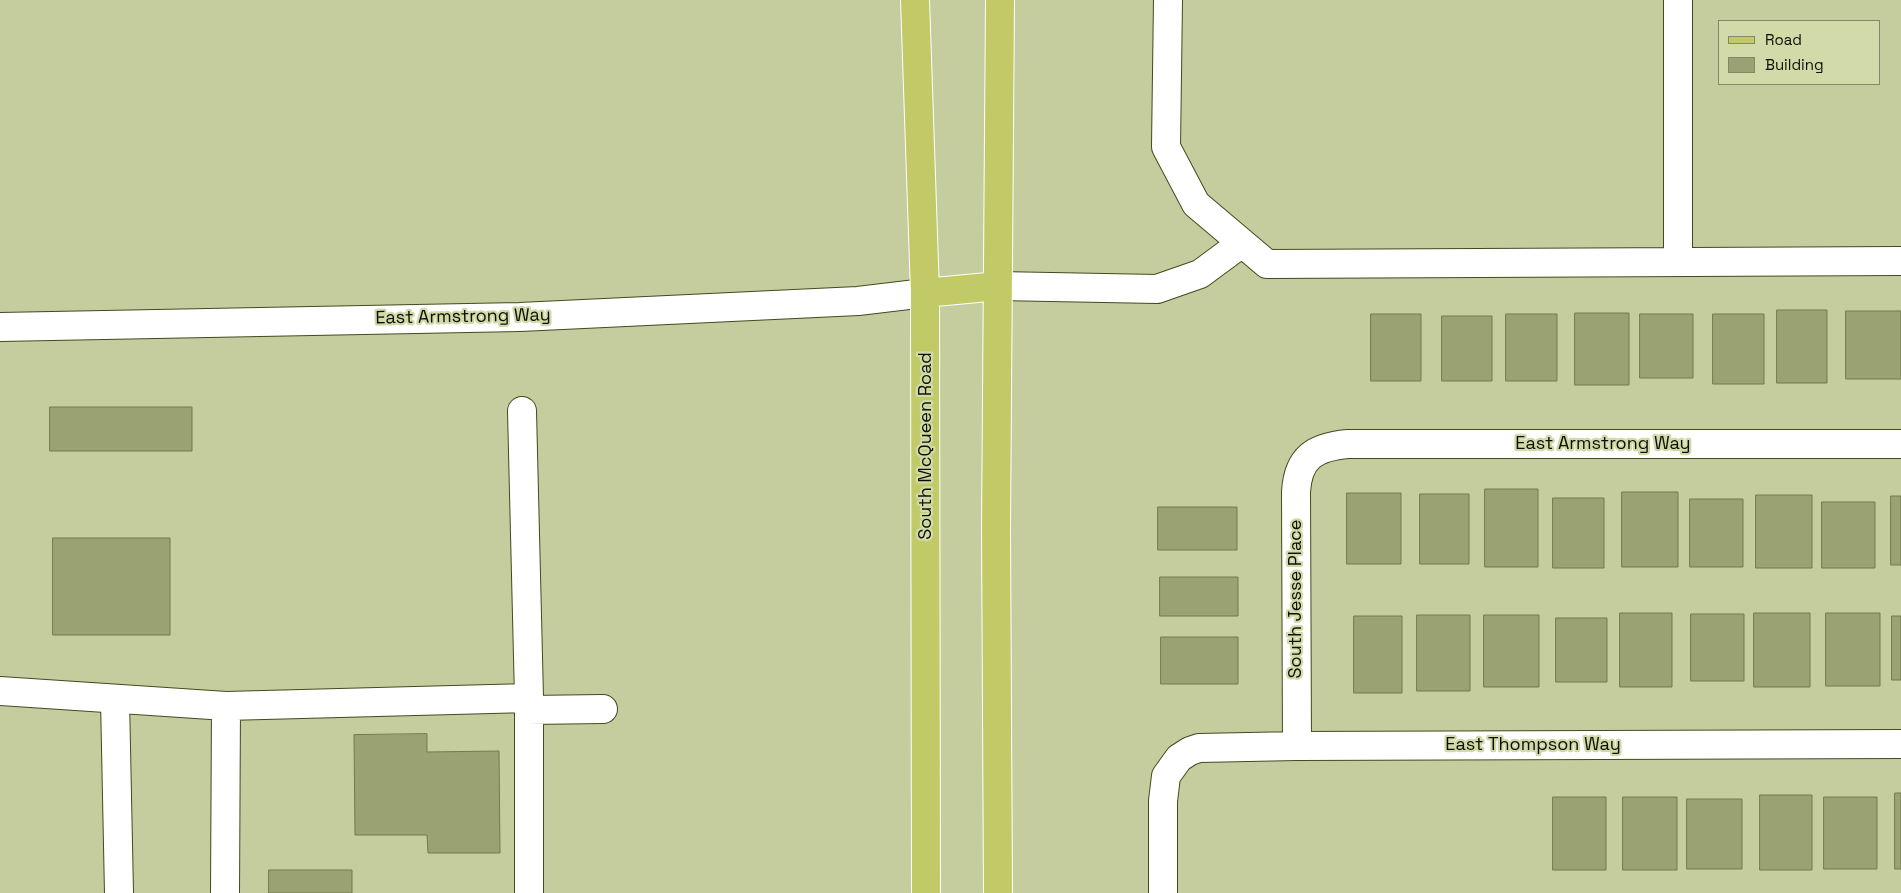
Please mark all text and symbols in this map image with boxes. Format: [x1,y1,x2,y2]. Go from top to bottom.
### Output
legend [1718,20,1881,85]
text: Road [1765,30,1802,49]
text: Building [1765,55,1824,74]
street label: East Armstrong Way [375,305,551,329]
street label: South McQueen Road [915,352,937,540]
street label: East Armstrong Way [1515,433,1691,455]
street label: South Jesse Place [1285,520,1307,678]
street label: East Thompson Way [1445,734,1621,756]

